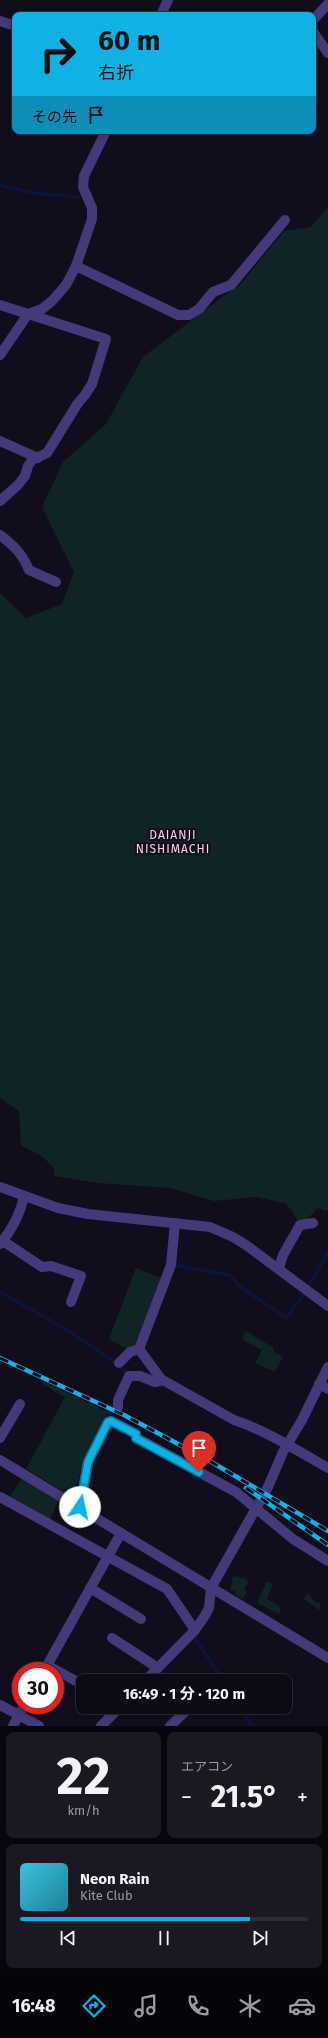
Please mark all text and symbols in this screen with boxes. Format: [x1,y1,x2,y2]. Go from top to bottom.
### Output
text: 60 m [98,24,160,57]
icon: right [32,28,84,80]
text: 右折 [98,62,134,84]
icon: arrive [85,104,107,126]
text: その先 [32,108,77,126]
district label: DAIANJI NISHIMACHI [136,828,210,856]
pin [182,1431,216,1472]
icon: arrive [188,1437,210,1459]
position arrow [59,1486,101,1528]
speed limit sign: 30 [12,1662,64,1714]
text: 16:49 · 1 分 · 120 m [123,1685,245,1703]
text: 22 [57,1745,110,1808]
text: エアコン [181,1759,233,1774]
text: 21.5° [211,1779,278,1815]
text: − [181,1784,192,1811]
text: + [297,1784,308,1811]
text: km/h [67,1803,100,1818]
text: Neon Rain [80,1870,149,1888]
text: Kite Club [80,1888,133,1903]
icon: previous [57,1927,79,1949]
icon: pause [153,1927,175,1949]
icon: next [249,1927,271,1949]
icon: directions [80,1992,108,2020]
icon: music [132,1992,160,2020]
icon: phone [184,1992,212,2020]
icon: climate [236,1992,264,2020]
icon: car [288,1992,316,2020]
text: 16:48 [12,1995,55,2017]

